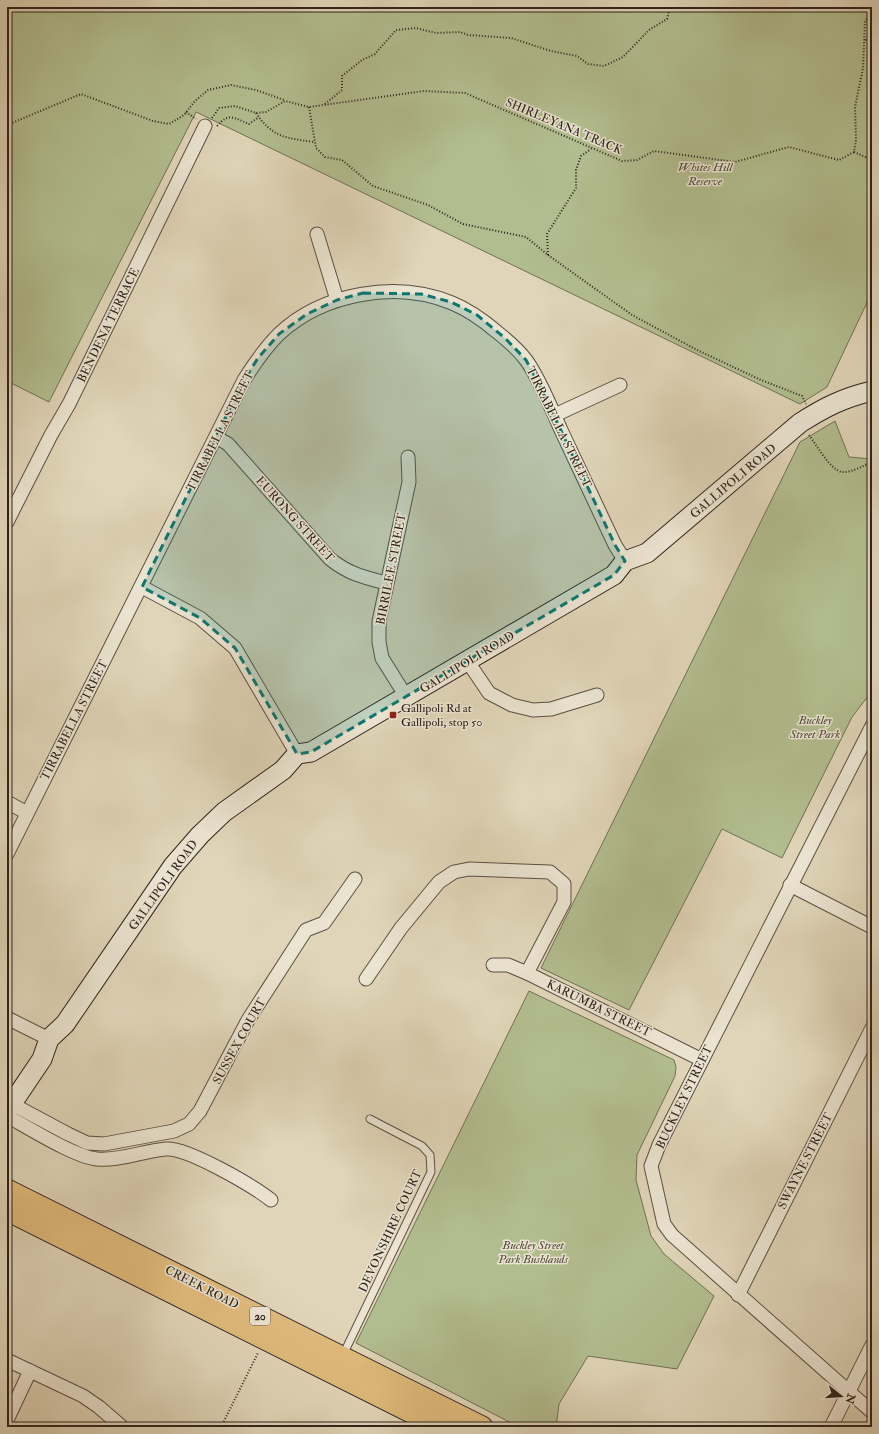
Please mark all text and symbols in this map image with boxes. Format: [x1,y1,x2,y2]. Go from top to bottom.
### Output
street label: SHIRLEYANA TRACK [503,95,625,158]
park label: Whites Hill Reserve [678,160,733,189]
street label: BENDENA TERRACE [74,265,143,385]
street label: TIRRABELLA STREET [523,364,595,490]
street label: TIRRABELLA STREET [184,368,257,494]
street label: GALLIPOLI ROAD [687,441,780,522]
street label: EURONG STREET [252,473,337,565]
street label: BIRRILEE STREET [373,512,410,626]
street label: GALLIPOLI ROAD [417,628,518,697]
street label: TIRRABELLA STREET [38,657,111,783]
place label: Gallipoli Rd at Gallipoli, stop 50 [401,701,482,730]
marker: Gallipoli Rd at Gallipoli, stop 50 [388,710,398,720]
park label: Buckley Street Park [789,713,840,742]
street label: GALLIPOLI ROAD [126,837,201,933]
street label: KARUMBA STREET [544,977,654,1040]
street label: SUSSEX COURT [210,995,269,1087]
street label: BUCKLEY STREET [653,1043,716,1151]
street label: SWAYNE STREET [775,1111,836,1212]
street label: DEVONSHIRE COURT [355,1167,426,1295]
park label: Buckley Street Park Bushlands [497,1238,568,1267]
street label: CREEK ROAD [162,1262,241,1313]
road number: 20 [250,1307,270,1325]
north arrow [821,1376,861,1416]
text: N [842,1391,858,1406]

